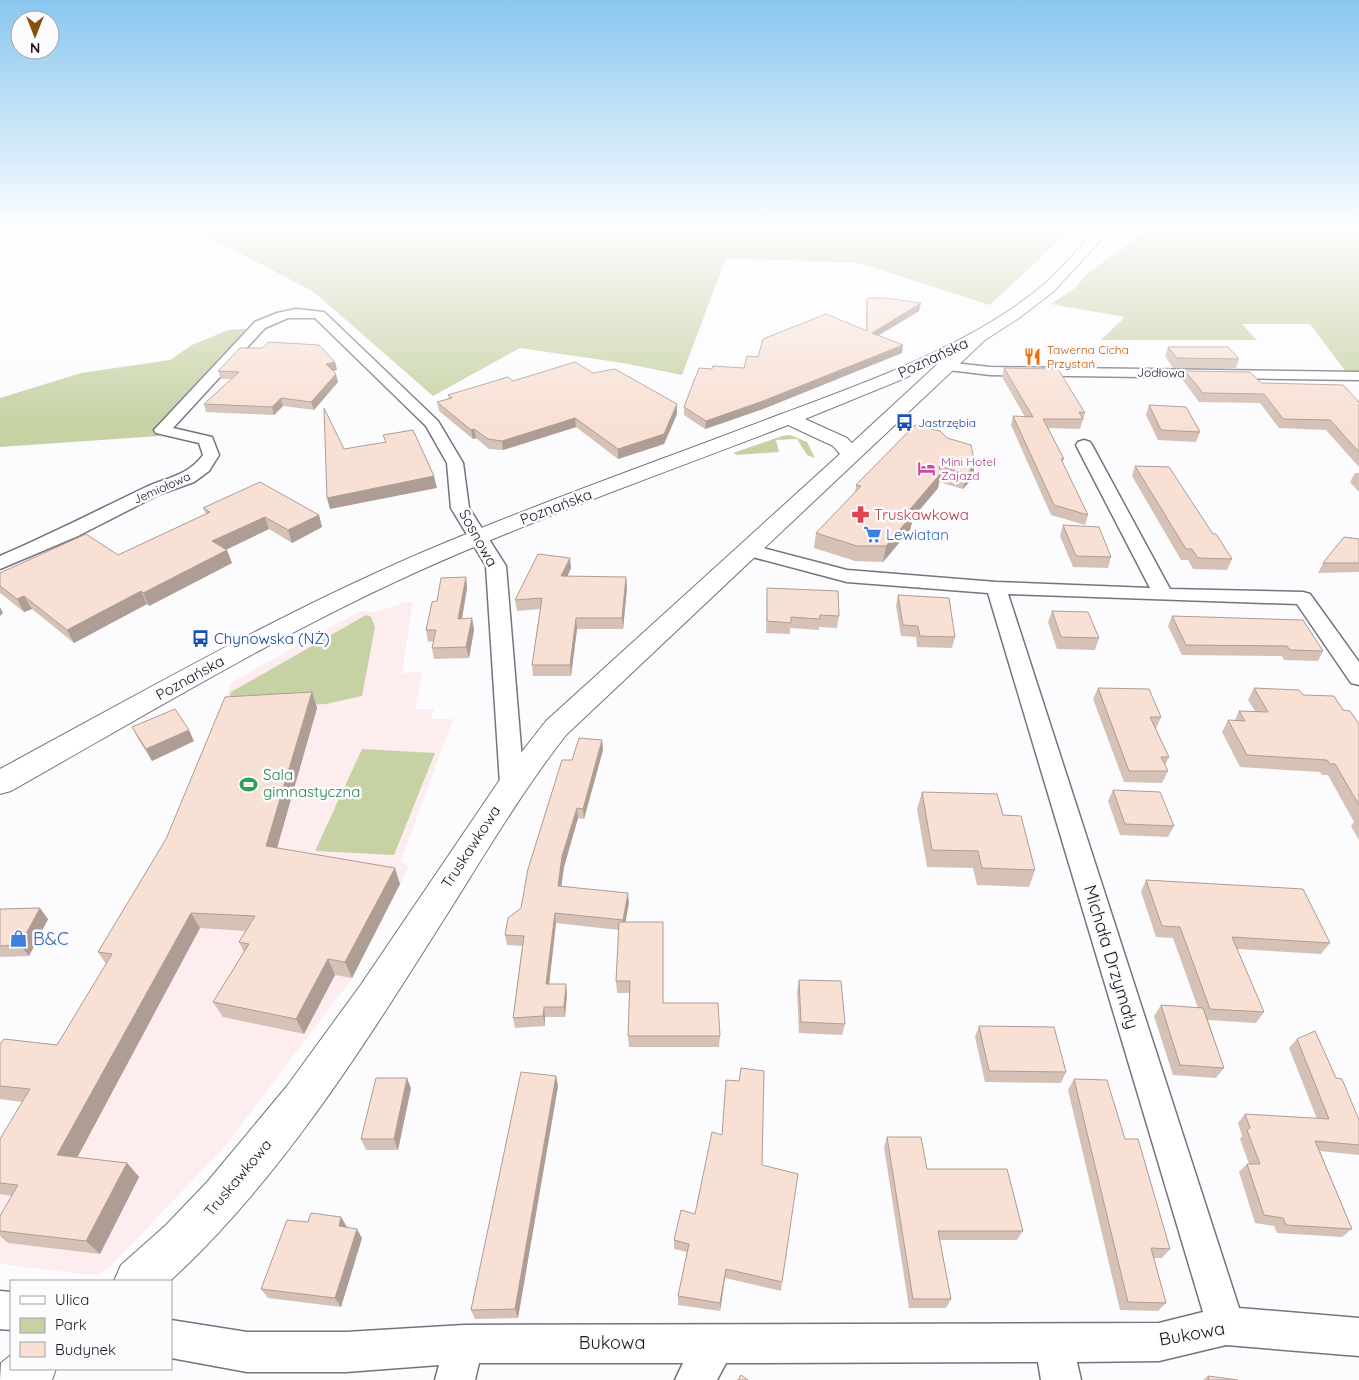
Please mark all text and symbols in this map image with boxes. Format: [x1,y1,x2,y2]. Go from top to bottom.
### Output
north arrow [10,10,60,60]
text: N [30,39,40,57]
street label: Poznańska [895,333,971,382]
place label: Tawerna Cicha Przystań [1047,342,1129,371]
restaurant icon: Tawerna Cicha Przystań [1023,347,1043,367]
street label: Jodłowa [1137,365,1185,380]
bus stop icon: Jastrzębia [894,413,914,433]
place label: Jastrzębia [918,415,976,430]
place label: Mini Hotel Zajazd [941,454,996,483]
hotel icon: Mini Hotel Zajazd [917,459,937,479]
street label: Jemiołowa [131,468,193,507]
street label: Poznańska [517,484,594,529]
pharmacy icon: Truskawkowa [850,505,870,525]
place label: Truskawkowa [874,505,969,524]
street label: Sosnowa [455,506,502,570]
supermarket icon: Lewiatan [862,525,882,545]
place label: Lewiatan [886,525,949,544]
bus stop icon: Chynowska (NŻ) [190,629,210,649]
place label: Chynowska (NŻ) [214,629,330,648]
street label: Poznańska [152,651,227,704]
place label: Sala gimnastyczna [263,765,360,801]
sports icon: Sala gimnastyczna [239,774,259,794]
street label: Truskawkowa [437,802,504,892]
street label: Michała Drzymały [1079,882,1144,1032]
place label: B&C [33,927,69,950]
shop icon: B&C [9,929,29,949]
street label: Truskawkowa [200,1135,275,1220]
legend [10,1280,172,1370]
text: Ulica [55,1290,89,1309]
text: Park [55,1315,87,1334]
street label: Bukowa [1157,1316,1227,1351]
street label: Bukowa [579,1331,645,1354]
text: Budynek [55,1340,116,1359]

